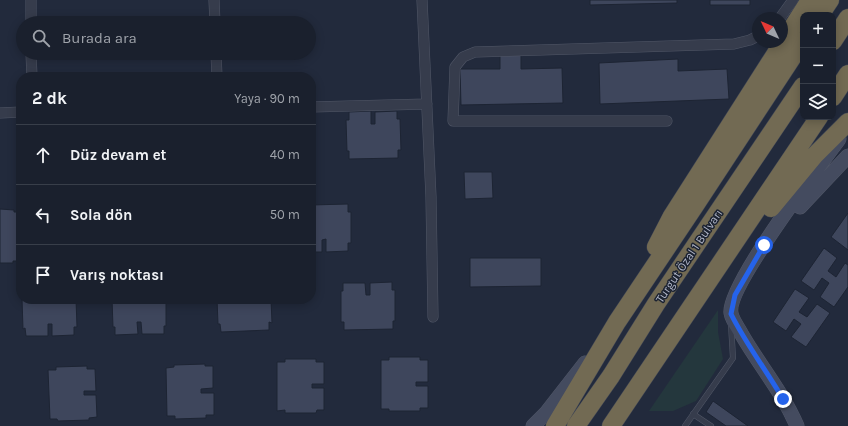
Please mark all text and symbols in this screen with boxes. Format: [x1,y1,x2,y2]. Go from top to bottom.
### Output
north arrow [752,12,788,48]
map controls [800,12,836,120]
button: + [800,12,836,48]
search box [16,16,316,60]
icon: search [30,27,52,49]
text: Burada ara [62,29,137,47]
button: − [800,48,836,84]
button: layers [800,84,836,120]
text: 2 dk [32,88,67,108]
text: Yaya · 90 m [234,91,300,106]
icon: ahead [32,144,54,166]
text: Düz devam et [70,146,167,164]
text: 40 m [270,147,300,162]
icon: left [32,204,54,226]
text: Sola dön [70,206,132,224]
text: 50 m [270,207,300,222]
street label: Turgut Özal 1 Bulvarı [653,207,725,305]
route start [755,236,773,254]
icon: arrive [32,264,54,286]
text: Varış noktası [70,266,164,284]
route end [774,390,792,408]

